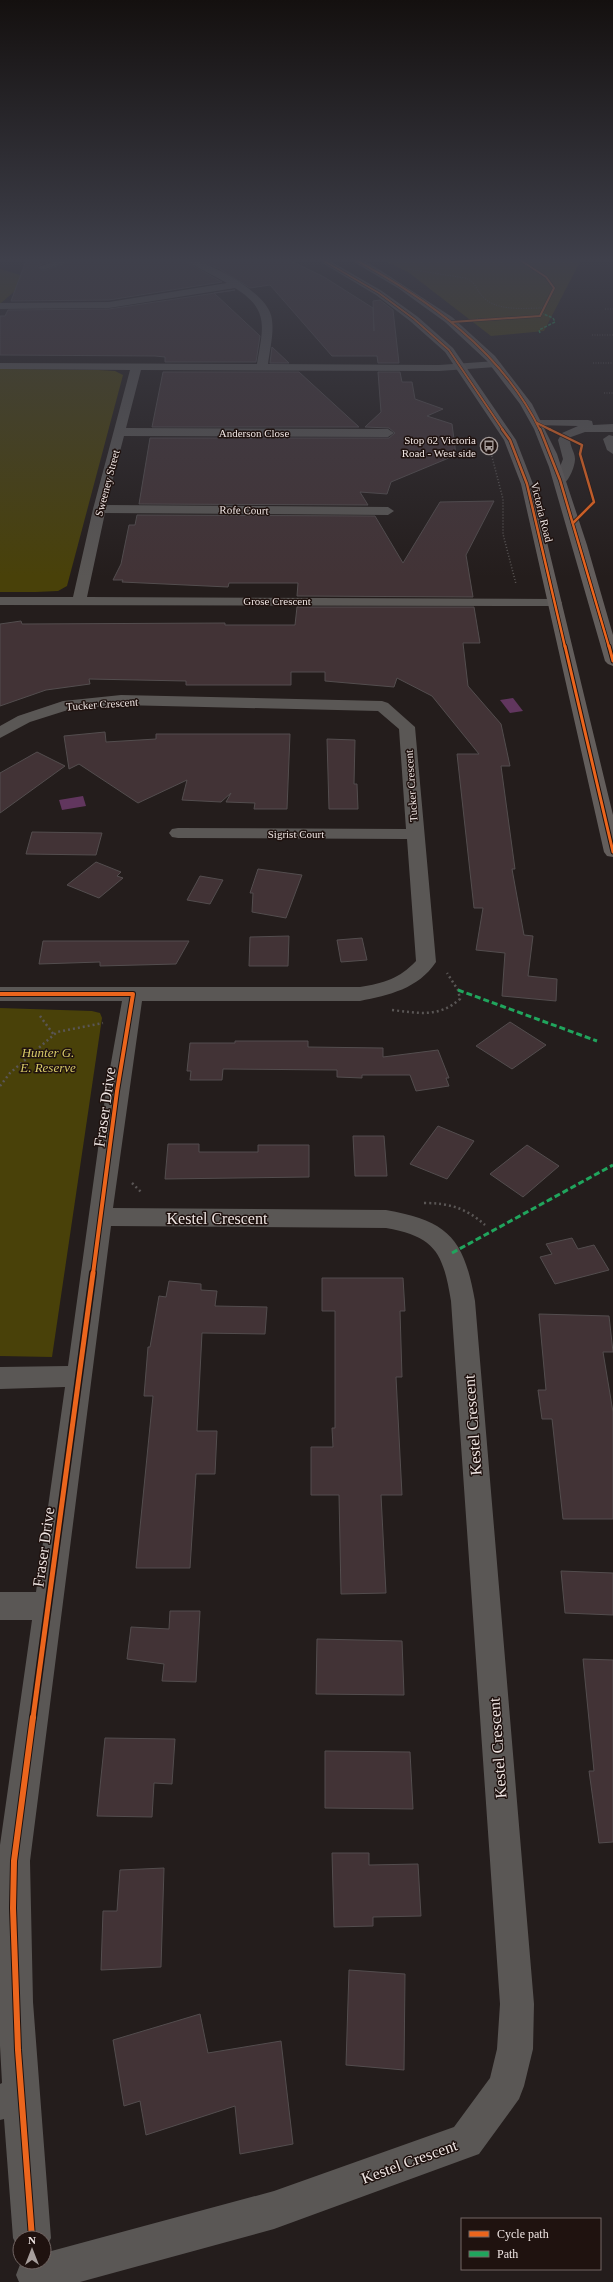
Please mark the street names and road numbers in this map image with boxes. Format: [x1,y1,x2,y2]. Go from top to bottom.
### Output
street label: Anderson Close [219,427,289,439]
street label: Sweeney Street [92,449,122,517]
street label: Victoria Road [529,481,555,544]
street label: Rofe Court [219,504,269,516]
street label: Grose Crescent [243,595,311,607]
street label: Tucker Crescent [66,696,138,712]
street label: Tucker Crescent [403,750,419,822]
street label: Sigrist Court [268,828,324,840]
street label: Fraser Drive [90,1066,119,1148]
street label: Kestel Crescent [167,1210,268,1227]
street label: Kestel Crescent [460,1374,484,1476]
street label: Fraser Drive [29,1506,58,1588]
street label: Kestel Crescent [485,1697,509,1799]
street label: Kestel Crescent [359,2136,460,2187]

